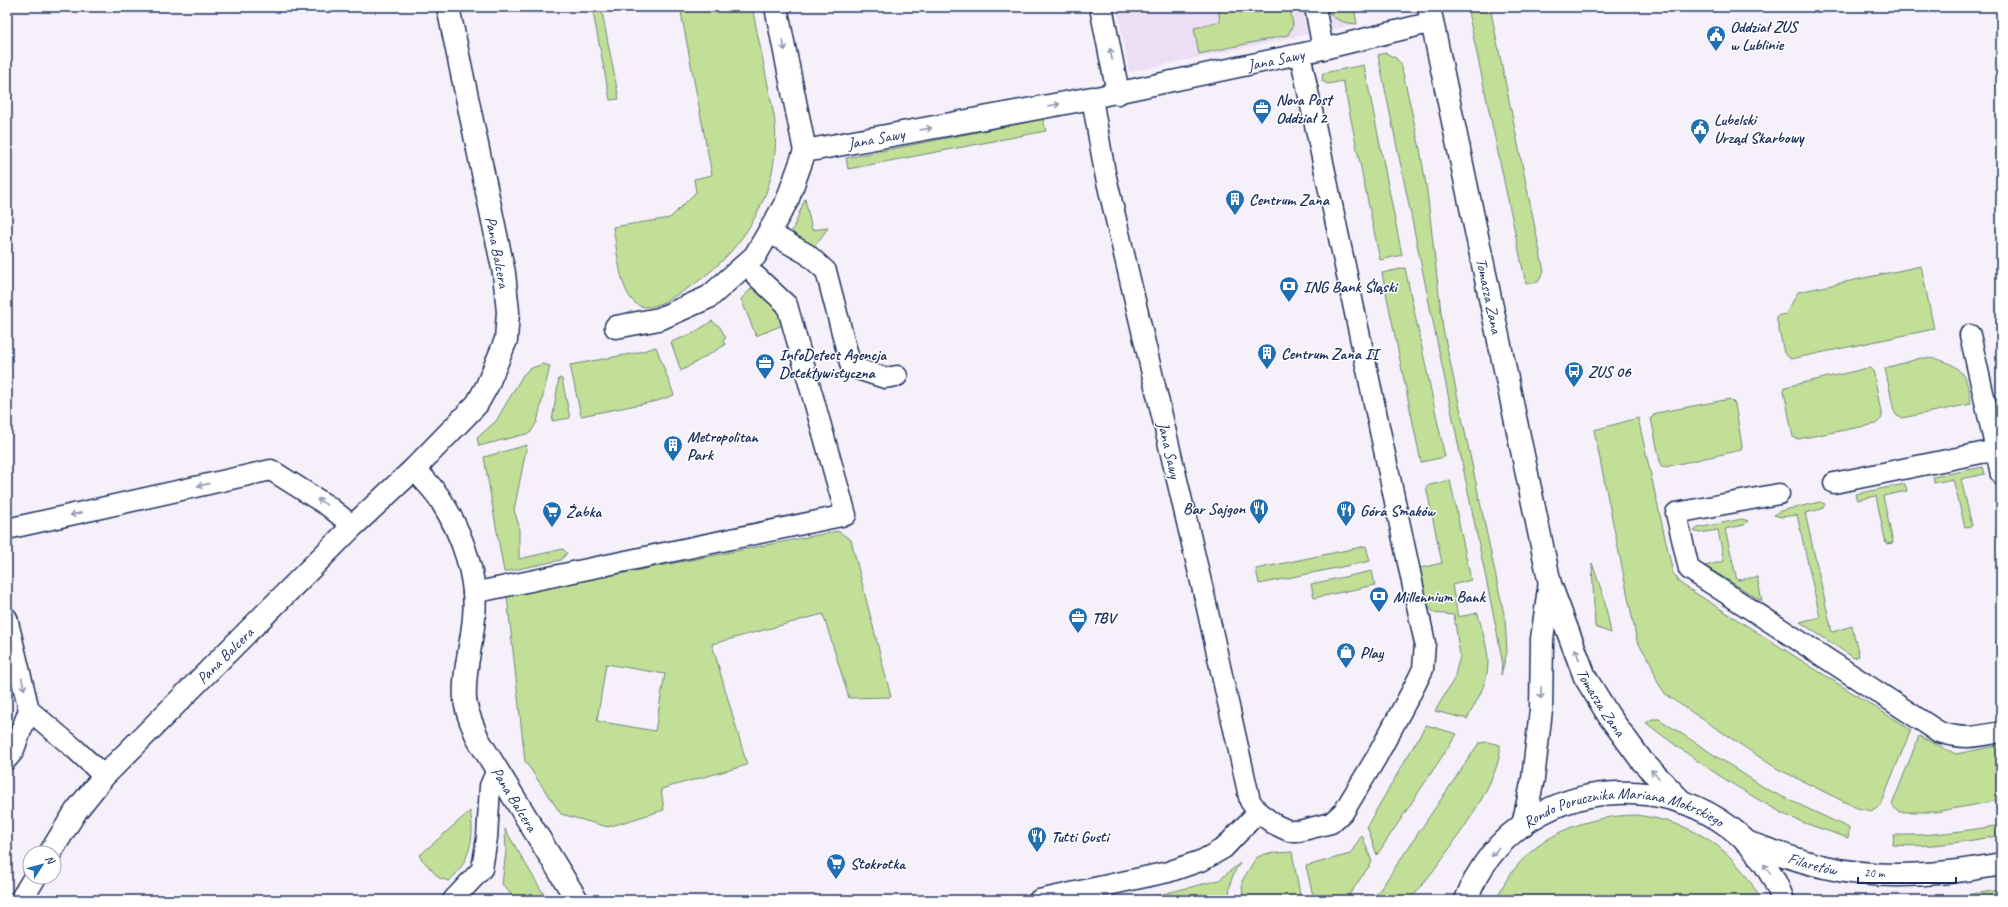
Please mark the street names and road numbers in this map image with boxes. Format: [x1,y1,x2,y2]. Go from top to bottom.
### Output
street label: Jana Sawy [1245,44,1307,76]
street label: Jana Sawy [845,124,908,154]
street label: Pana Balcera [480,215,514,291]
street label: Tomasza Zana [1471,256,1507,337]
street label: Jana Sawy [1153,419,1186,482]
street label: Pana Balcera [193,622,259,688]
street label: Tomasza Zana [1572,666,1631,742]
street label: Pana Balcera [487,764,542,837]
street label: Rondo Porucznika Mariana Mokrskiego [1520,818,1730,838]
street label: Filaretów [1785,848,1840,881]

